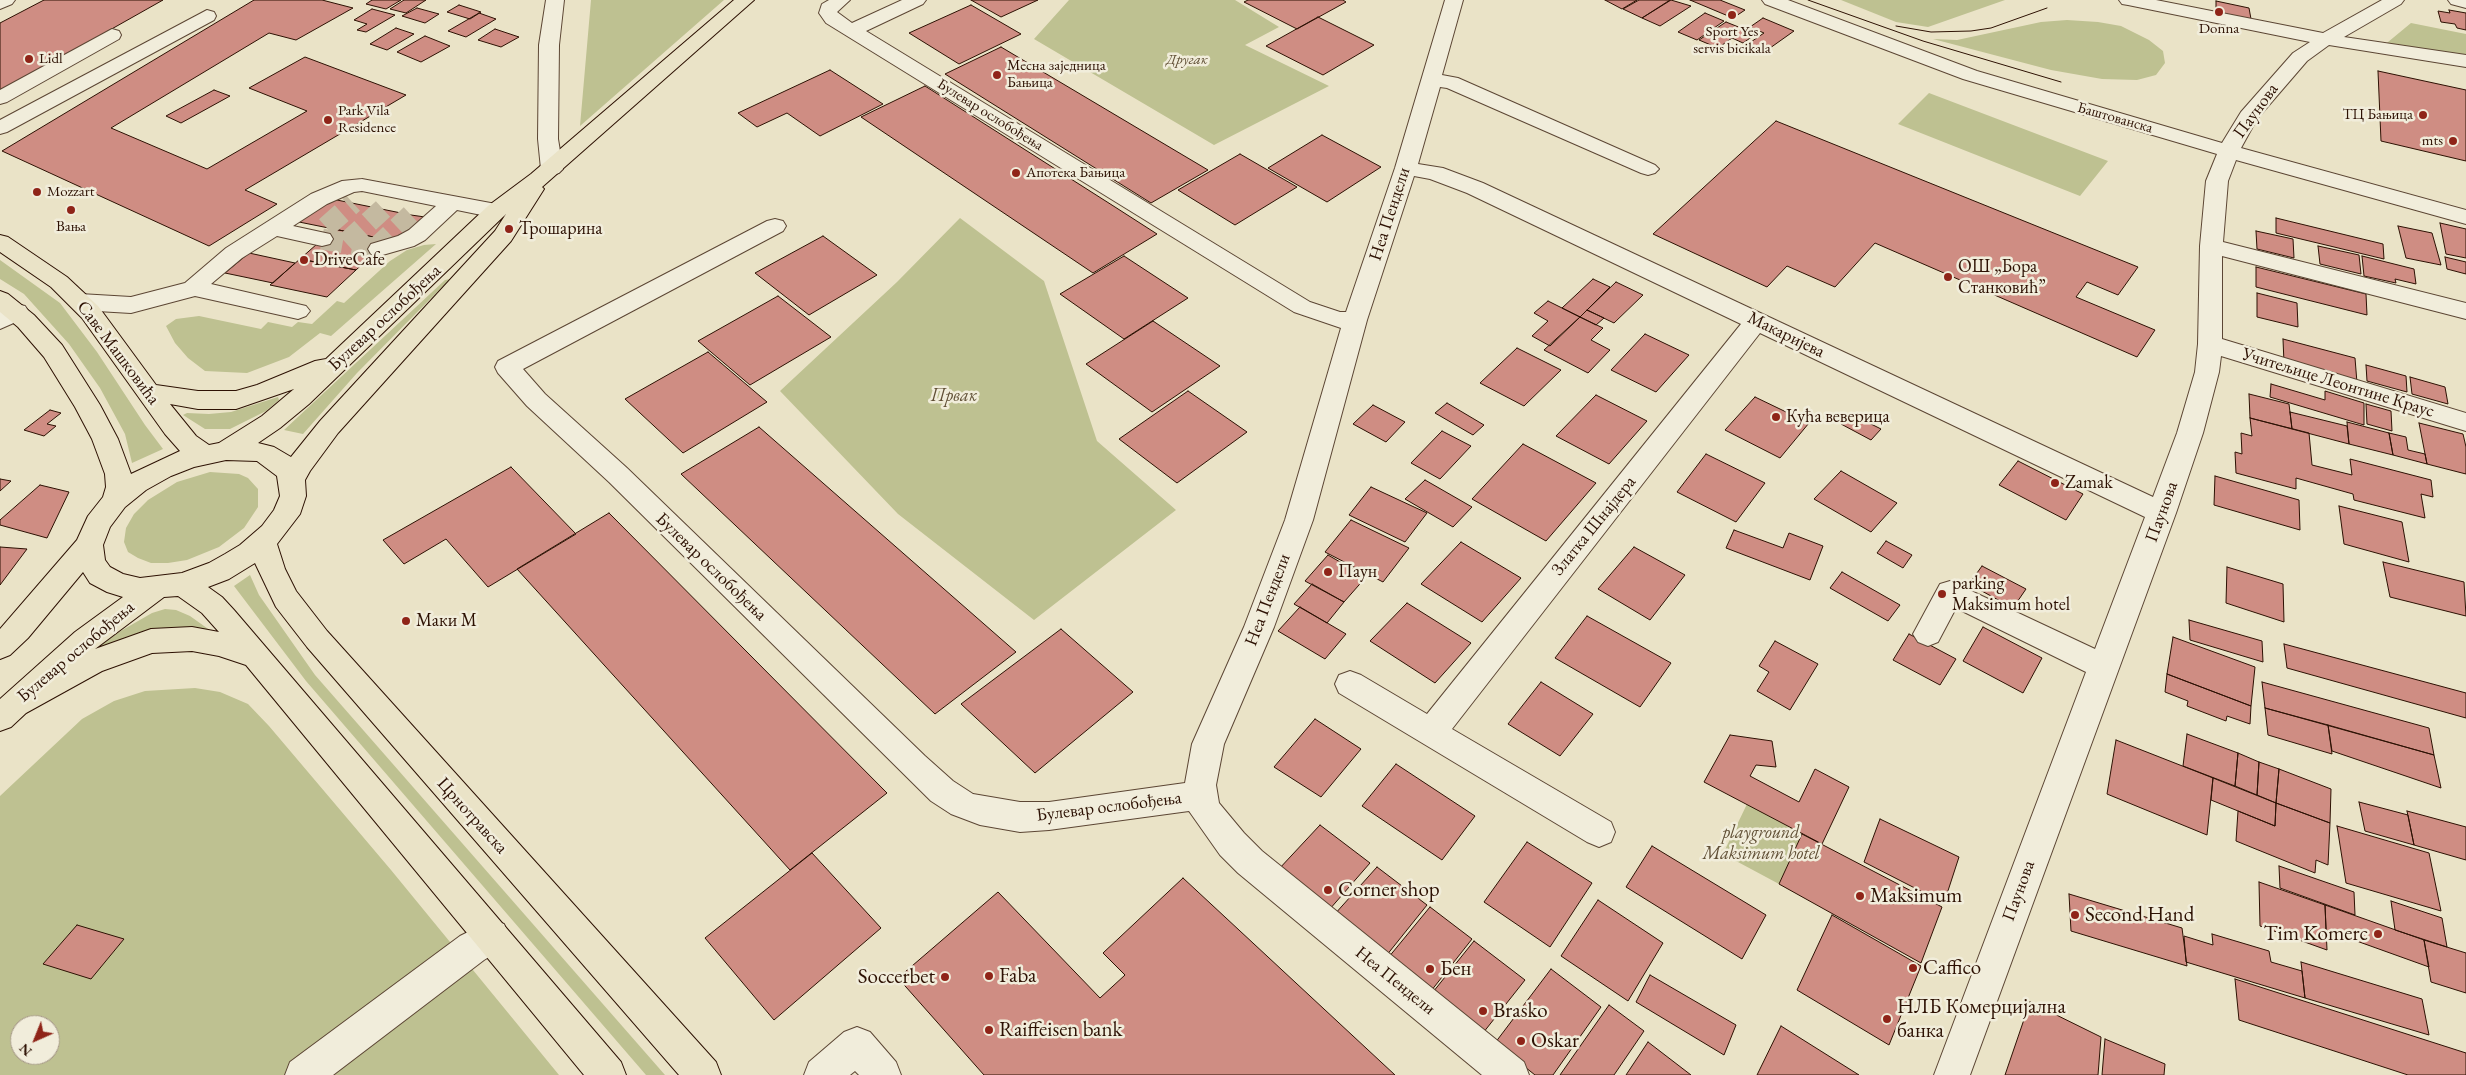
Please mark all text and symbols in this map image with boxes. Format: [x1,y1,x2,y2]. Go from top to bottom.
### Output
marker: Donna [2213,6,2225,18]
marker: Sport Yes servis bicikala [1726,9,1738,21]
place label: Donna [2199,20,2239,38]
place label: Sport Yes servis bicikala [1693,23,1771,58]
place label: Lidl [39,50,63,68]
park label: Другак [1166,51,1208,69]
marker: Lidl [23,53,35,65]
place label: Месна заједница Бањица [1007,57,1106,92]
marker: Месна заједница Бањица [991,69,1003,81]
street label: Булевар ослобођења [934,75,1046,155]
street label: Паунова [2229,79,2283,143]
street label: Баштованска [2075,99,2155,137]
place label: Park Vila Residence [338,102,396,137]
place label: ТЦ Бањица [2342,106,2413,124]
marker: ТЦ Бањица [2417,109,2429,121]
marker: Park Vila Residence [322,114,334,126]
place label: mts [2422,132,2443,150]
marker: mts [2447,135,2459,147]
place label: Апотека Бањица [1026,164,1125,182]
street label: Неа Пендели [1365,165,1415,263]
marker: Апотека Бањица [1010,167,1022,179]
place label: Mozzart [47,183,94,201]
marker: Mozzart [31,186,43,198]
marker: Вања [65,204,77,216]
place label: Вања [56,218,86,236]
place label: Трошарина [519,218,603,240]
marker: Трошарина [503,223,515,235]
place label: DriveCafe [314,249,385,271]
marker: DriveCafe [298,254,310,266]
place label: ОШ „Бора Станковић” [1958,256,2046,298]
street label: Булевар ослобођења [324,260,446,376]
marker: ОШ „Бора Станковић” [1942,271,1954,283]
street label: Саве Машковића [72,297,164,409]
street label: Макаријева [1744,307,1828,363]
street label: Учитељице Леонтине Краус [2239,343,2437,423]
park label: Првак [931,385,977,407]
place label: Кућа веверица [1786,406,1890,428]
marker: Кућа веверица [1770,411,1782,423]
street label: Златка Шнајдера [1547,472,1641,580]
place label: Zamak [2065,472,2113,494]
marker: Zamak [2049,477,2061,489]
street label: Паунова [2141,479,2183,545]
street label: Булевар ослобођења [651,508,771,626]
street label: Неа Пендели [1241,551,1295,649]
place label: Паун [1338,561,1377,583]
marker: Паун [1322,566,1334,578]
place label: parking Maksimum hotel [1952,573,2070,616]
marker: parking Maksimum hotel [1936,588,1948,600]
street label: Булевар ослобођења [13,597,139,707]
place label: Маки М [416,610,477,632]
marker: Маки М [400,615,412,627]
street label: Црнотравска [432,773,512,859]
street label: Булевар ослобођења [1035,787,1183,827]
park label: playground Maksimum hotel [1702,822,1820,864]
street label: Паунова [1998,858,2040,924]
place label: Corner shop [1338,877,1440,903]
place label: Maksimum [1870,883,1962,909]
marker: Corner shop [1322,884,1334,896]
marker: Maksimum [1854,890,1866,902]
place label: Second Hand [2085,902,2194,928]
marker: Second Hand [2069,909,2081,921]
place label: Tim Komerc [2263,921,2368,947]
marker: Tim Komerc [2372,928,2384,940]
street label: Неа Пендели [1350,942,1440,1020]
place label: Caffico [1923,955,1981,981]
place label: Бен [1440,956,1471,982]
marker: Caffico [1907,962,1919,974]
place label: Faba [999,963,1036,989]
marker: Бен [1424,963,1436,975]
place label: Soccerbet [858,964,935,990]
marker: Faba [983,970,995,982]
marker: Soccerbet [939,971,951,983]
place label: НЛБ Комерцијална банка [1897,994,2066,1044]
place label: Brasko [1493,998,1548,1024]
marker: Brasko [1477,1005,1489,1017]
marker: НЛБ Комерцијална банка [1881,1013,1893,1025]
north arrow [10,1015,60,1065]
place label: Raiffeisen bank [999,1017,1122,1043]
marker: Raiffeisen bank [983,1024,995,1036]
place label: Oskar [1531,1028,1579,1054]
marker: Oskar [1515,1035,1527,1047]
text: N [15,1040,36,1060]

